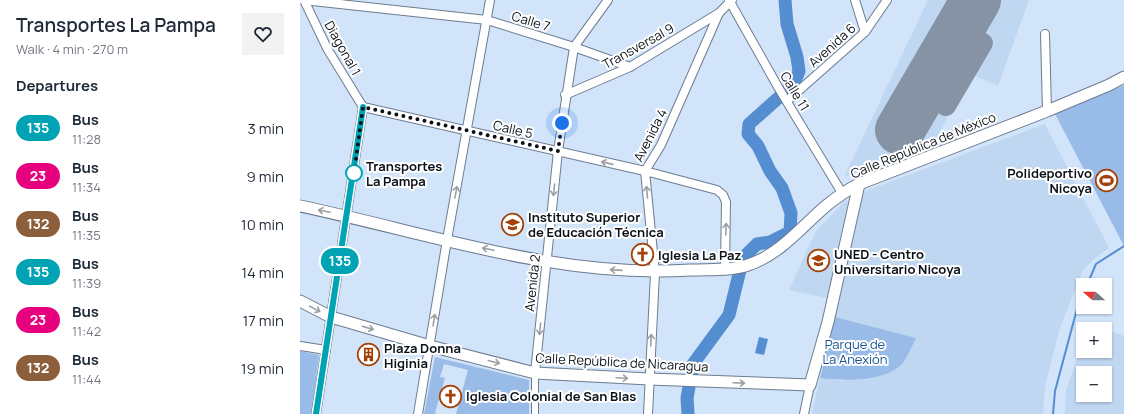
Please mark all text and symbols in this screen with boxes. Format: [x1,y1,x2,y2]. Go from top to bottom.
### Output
street label: Calle 7 [510,7,552,35]
text: Transportes La Pampa [16,12,216,38]
button: heart [242,13,284,55]
street label: Diagonal 1 [321,17,365,79]
street label: Transversal 9 [599,19,677,73]
street label: Avenida 6 [804,19,860,71]
text: Walk · 4 min · 270 m [16,40,128,58]
street label: Calle 11 [776,68,814,114]
text: Departures [16,75,98,96]
street label: Avenida 4 [629,105,671,165]
street label: Calle República de México [848,107,999,182]
text: Bus [72,109,99,130]
your location [552,113,572,133]
street label: Calle 5 [491,116,535,142]
text: 135 [27,118,49,137]
text: 3 min [248,118,284,139]
text: 11:28 [72,130,101,148]
text: Bus [72,157,99,178]
place label: Transportes La Pampa [366,157,442,190]
one-way arrow [601,158,614,166]
marker: Transportes La Pampa [345,164,363,182]
place label: Polideportivo Nicoya [1007,164,1092,197]
text: 23 [30,166,46,185]
text: 9 min [247,166,284,187]
sports icon: Polideportivo Nicoya [1094,167,1120,193]
text: 11:34 [72,178,101,196]
one-way arrow [550,183,558,196]
one-way arrow [452,186,460,199]
one-way arrow [643,186,651,199]
text: Bus [72,205,99,226]
one-way arrow [318,206,331,214]
place label: Instituto Superior de Educación Técnica [528,208,664,241]
school or university icon: Instituto Superior de Educación Técnica [500,211,526,237]
text: 132 [27,214,49,233]
text: 10 min [241,214,284,235]
one-way arrow [722,223,730,236]
text: 11:35 [72,226,101,244]
church icon: Iglesia La Paz [629,242,655,268]
one-way arrow [481,245,494,253]
place label: UNED - Centro Universitario Nicoya [834,245,961,278]
place label: Iglesia La Paz [658,246,742,264]
line badge: 135 [317,248,363,274]
school or university icon: UNED - Centro Universitario Nicoya [806,248,832,274]
text: 135 [329,251,351,270]
text: Bus [72,253,99,274]
street label: Avenida 2 [520,254,544,312]
text: 135 [27,262,49,281]
text: 14 min [241,262,284,283]
one-way arrow [610,266,623,273]
text: 11:39 [72,274,101,292]
north arrow [1076,278,1112,314]
map controls [1076,278,1112,402]
text: Bus [72,301,99,322]
one-way arrow [309,306,321,313]
text: 23 [30,310,46,329]
text: 17 min [242,310,284,331]
one-way arrow [430,314,438,327]
text: 11:42 [72,322,101,340]
one-way arrow [536,322,544,335]
button: + [1076,322,1112,358]
one-way arrow [362,325,375,332]
one-way arrow [647,334,654,347]
park label: Parque de La Anexión [822,335,888,368]
place label: Plaza Donna Higinia [384,339,461,372]
building icon: Plaza Donna Higinia [356,342,382,368]
street label: Calle República de Nicaragua [535,348,709,376]
text: Bus [72,349,99,370]
text: 132 [27,358,49,377]
text: 19 min [241,358,284,379]
one-way arrow [487,359,500,366]
button: − [1076,366,1112,402]
text: 11:44 [72,370,101,388]
one-way arrow [615,374,628,381]
one-way arrow [732,379,745,386]
church icon: Iglesia Colonial de San Blas [437,383,463,409]
place label: Iglesia Colonial de San Blas [466,387,636,405]

